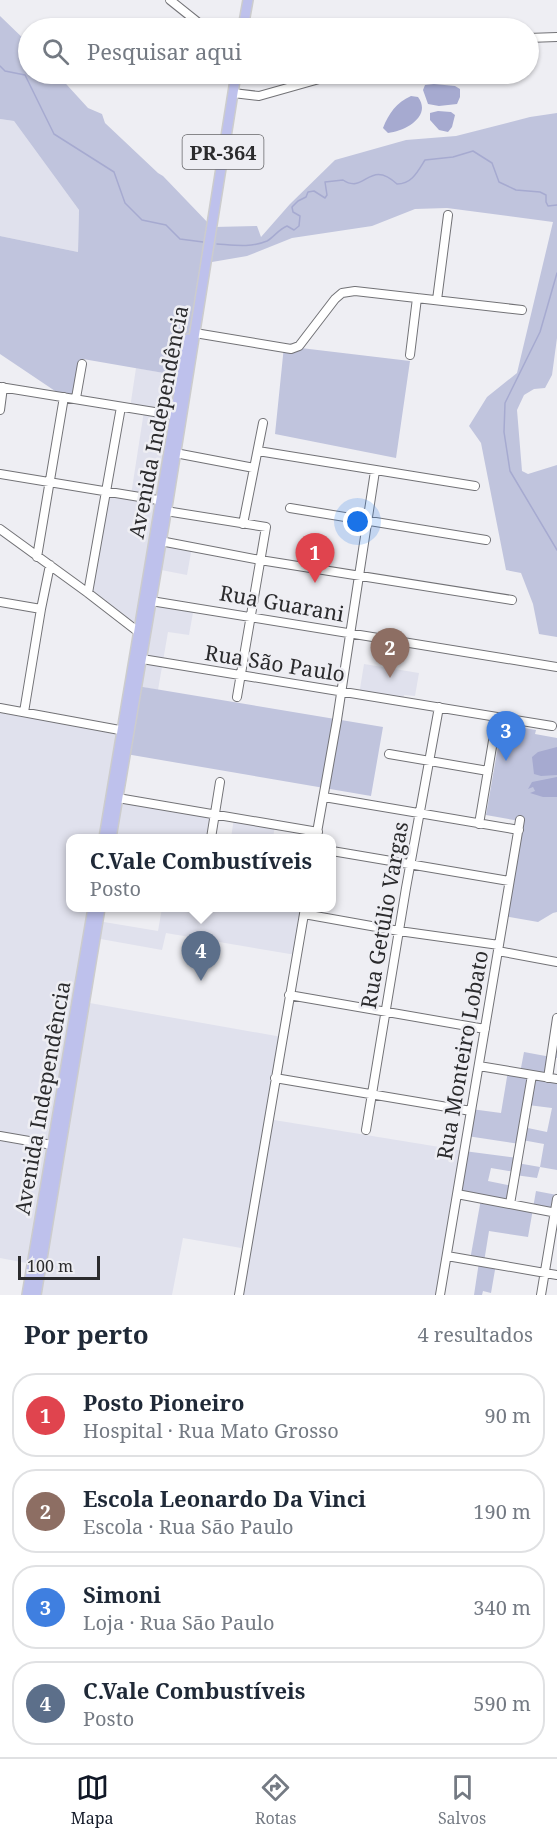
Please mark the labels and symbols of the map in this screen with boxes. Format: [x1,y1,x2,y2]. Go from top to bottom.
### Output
road number: PR-364 [182,135,264,169]
street label: Avenida Independência [122,303,194,541]
your location [343,507,372,536]
pin: 1 [296,534,334,583]
street label: Rua Guarani [217,578,347,628]
pin: 2 [370,628,410,678]
street label: Rua São Paulo [203,638,347,688]
pin: 3 [486,712,526,761]
street label: Rua Getúlio Vargas [354,819,414,1011]
pin: 4 [182,932,220,981]
street label: Rua Monteiro Lobato [430,948,494,1162]
street label: Avenida Independência [8,979,76,1217]
scale bar [18,1253,100,1280]

